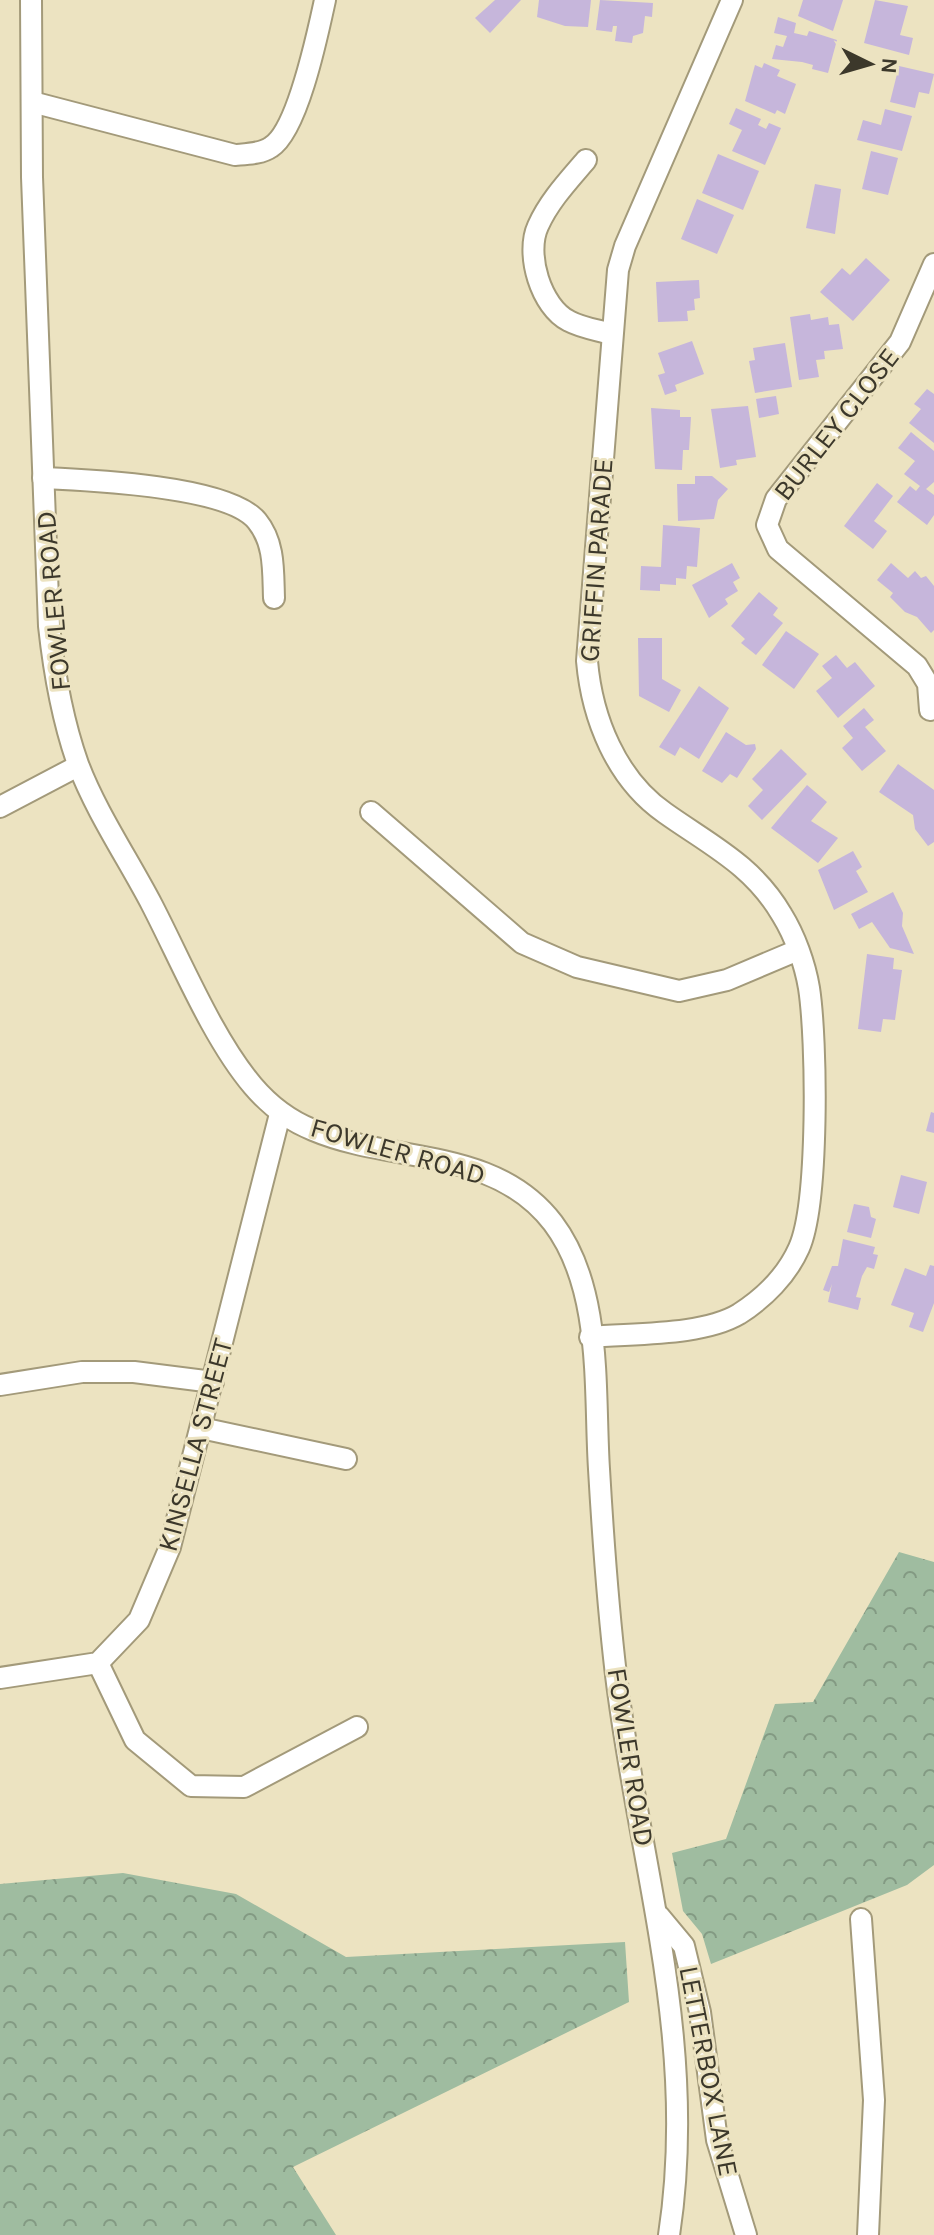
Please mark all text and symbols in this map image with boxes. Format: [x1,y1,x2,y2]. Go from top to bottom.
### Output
north arrow [830,24,910,104]
text: N [875,57,903,75]
street label: BURLEY CLOSE [766,341,906,507]
street label: GRIFFIN PARADE [572,457,620,663]
street label: FOWLER ROAD [29,510,77,692]
street label: FOWLER ROAD [307,1110,489,1192]
street label: KINSELLA STREET [151,1335,239,1555]
street label: FOWLER ROAD [601,1665,661,1849]
street label: LETTERBOX LANE [672,1963,746,2179]

